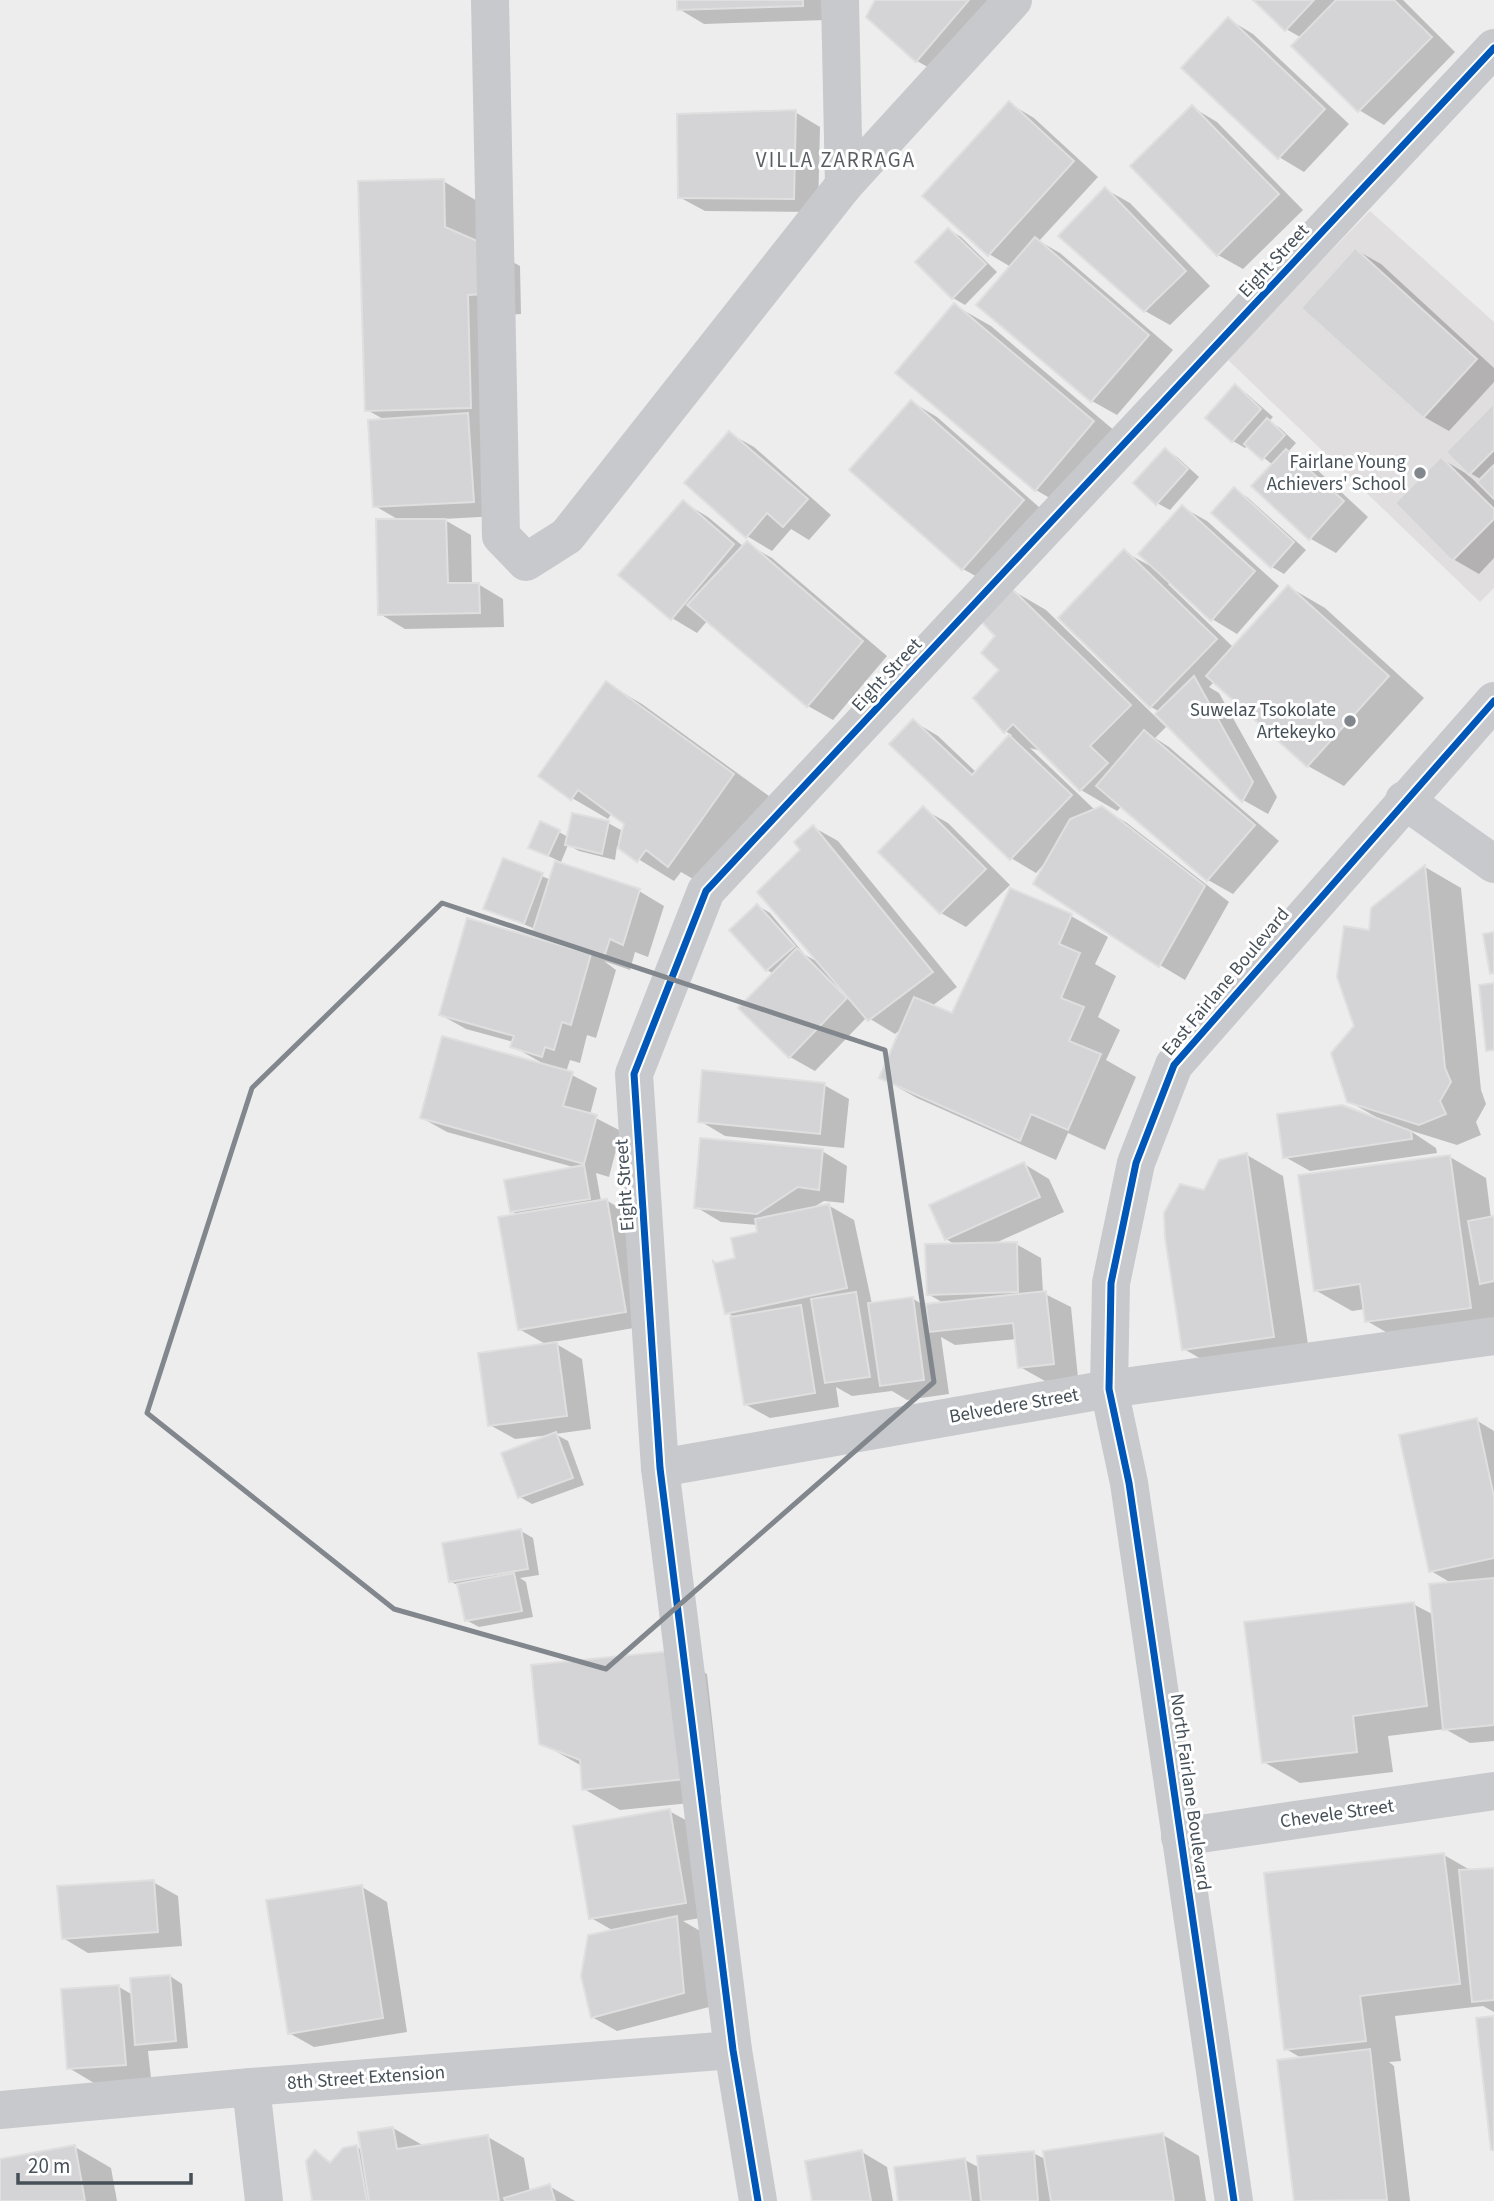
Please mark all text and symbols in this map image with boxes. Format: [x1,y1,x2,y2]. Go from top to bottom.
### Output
district label: VILLA ZARRAGA [756,145,916,175]
street label: Eight Street [1233,218,1316,304]
place label: Fairlane Young Achievers' School [1267,449,1406,498]
marker: Fairlane Young Achievers' School [1412,465,1428,481]
street label: Eight Street [846,632,929,718]
place label: Suwelaz Tsokolate Artekeyko [1190,697,1336,746]
marker: Suwelaz Tsokolate Artekeyko [1342,713,1358,729]
street label: East Fairlane Boulevard [1156,902,1296,1062]
street label: Eight Street [608,1137,642,1232]
street label: Belvedere Street [947,1381,1081,1431]
street label: North Fairlane Boulevard [1163,1692,1217,1892]
street label: Chevele Street [1278,1793,1396,1835]
street label: 8th Street Extension [286,2059,446,2097]
scale bar [18,2142,191,2186]
text: 20 m [28,2151,70,2181]

